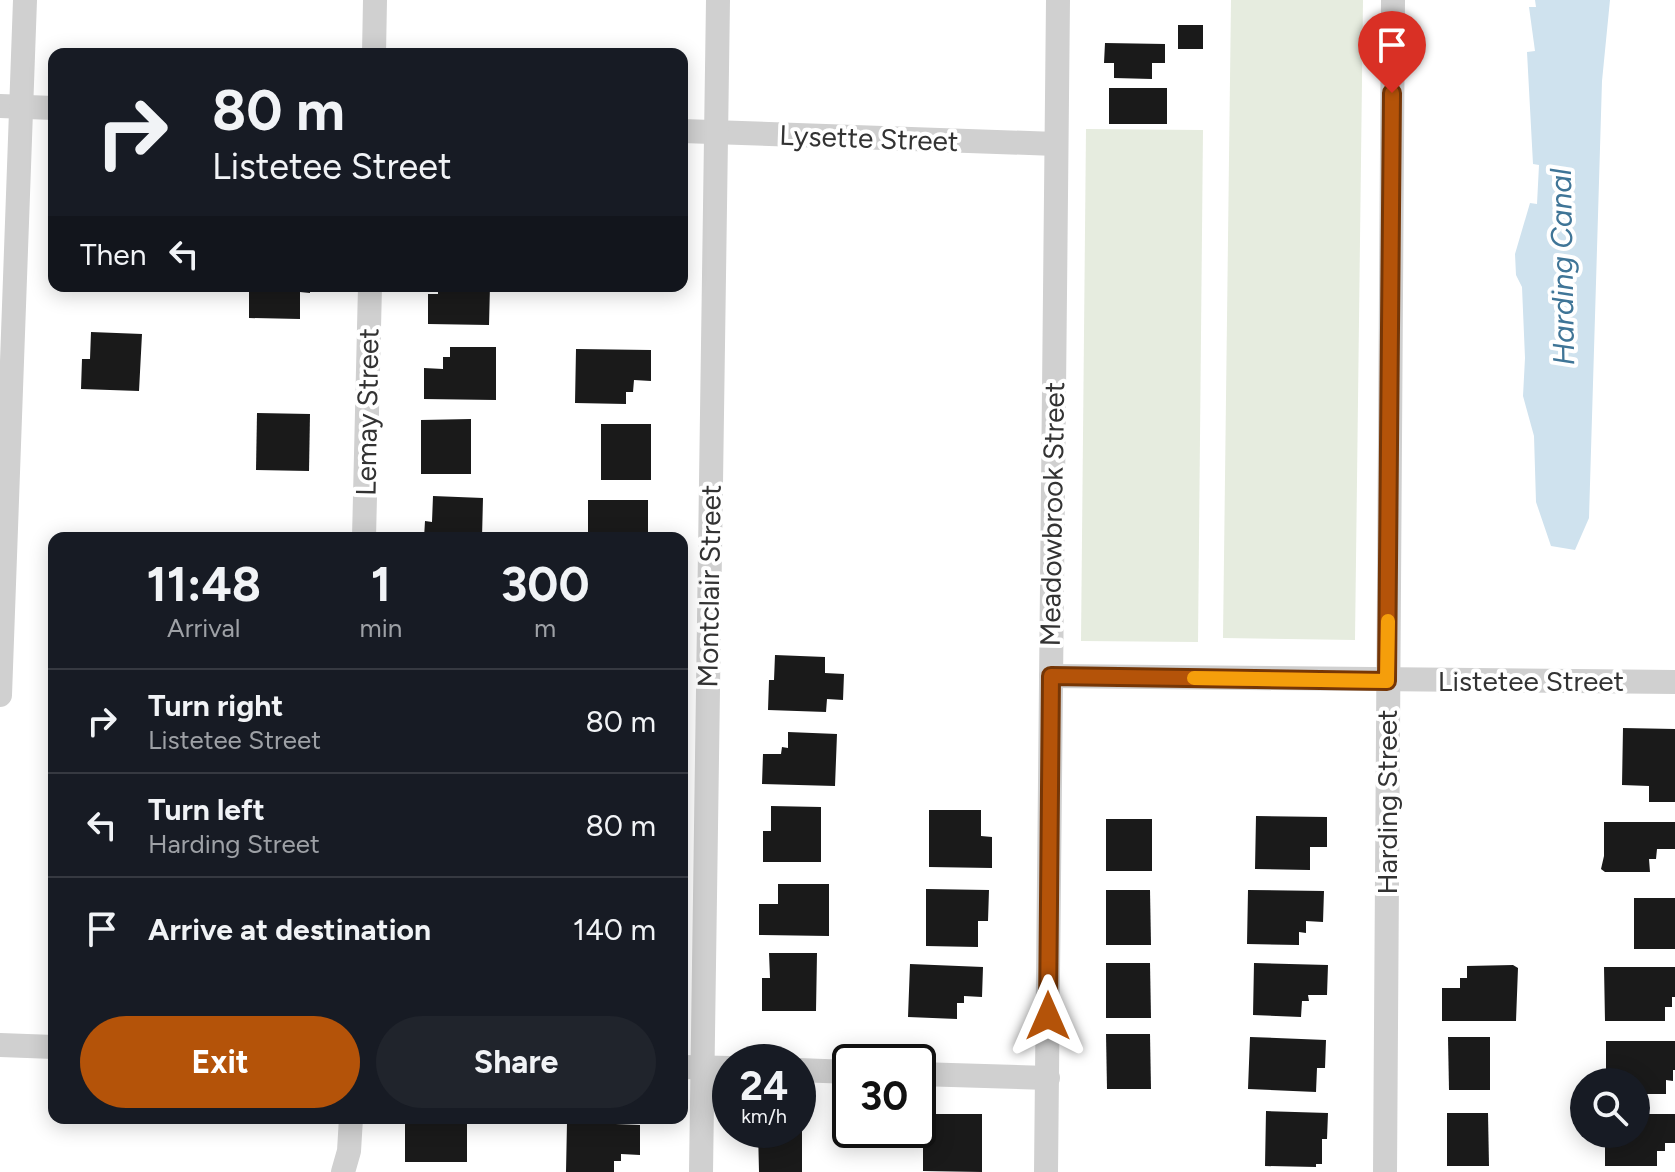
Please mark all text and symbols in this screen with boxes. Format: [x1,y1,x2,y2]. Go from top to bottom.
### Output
pin [1358,11,1426,93]
icon: arrive [1370,23,1414,67]
text: 80 m [212,77,345,144]
icon: right [80,80,184,184]
street label: Lysette Street [779,118,959,158]
text: Listetee Street [212,145,452,188]
water label: Harding Canal [1542,168,1582,366]
icon: left [162,232,206,276]
text: Then [80,236,146,273]
street label: Lemay Street [349,328,385,496]
street label: Meadowbrook Street [1033,381,1071,647]
street label: Montclair Street [690,484,728,688]
text: 11:48 [146,555,261,613]
text: 1 [371,555,391,613]
text: 300 [501,555,590,613]
text: Arrival [167,612,241,644]
text: min [360,612,402,644]
text: m [534,612,556,644]
street label: Listetee Street [1438,664,1624,698]
text: Turn right [148,687,283,724]
icon: right [80,699,124,743]
text: 80 m [585,703,656,740]
street label: Harding Street [1370,709,1404,895]
text: Listetee Street [148,724,321,756]
text: Turn left [148,791,265,828]
icon: left [80,803,124,847]
text: 80 m [585,807,656,844]
text: Harding Street [148,828,320,860]
icon: arrive [80,907,124,951]
text: Arrive at destination [148,911,431,948]
text: 140 m [573,911,656,948]
position arrow [1006,974,1090,1058]
button: Exit [80,1016,360,1108]
button: Share [376,1016,656,1108]
speed limit sign: 30 [832,1044,936,1148]
text: 24 [740,1062,788,1110]
map controls [1570,1068,1650,1148]
button: search [1570,1068,1650,1148]
text: km/h [741,1104,787,1128]

